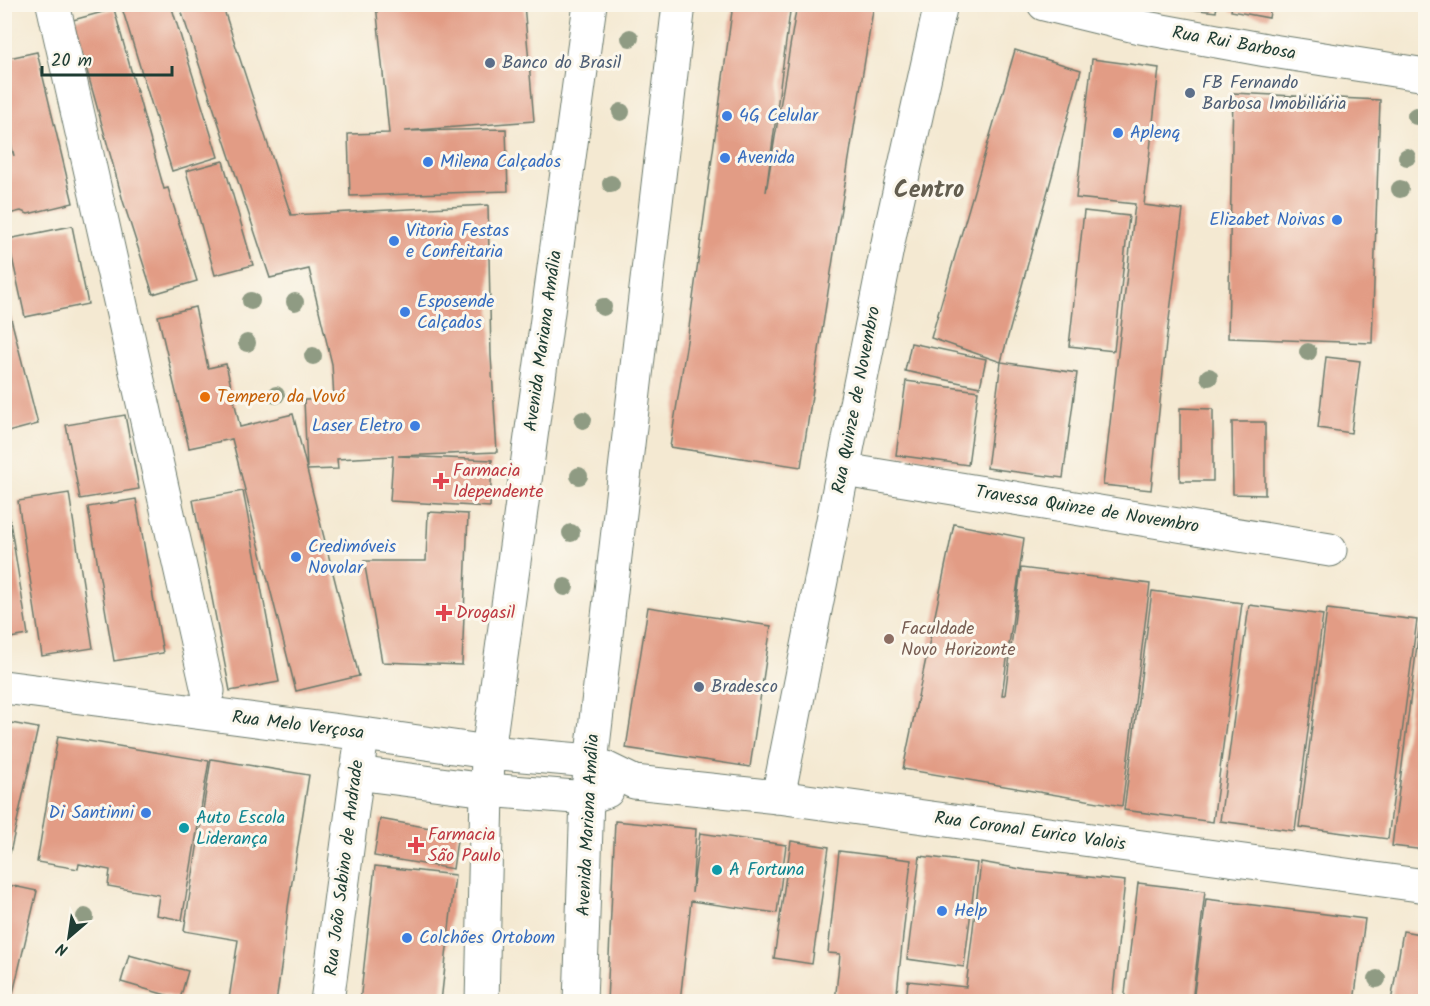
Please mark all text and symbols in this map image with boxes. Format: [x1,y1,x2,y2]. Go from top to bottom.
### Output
street label: Rua Rui Barbosa [1170,19,1298,69]
scale bar [42,39,172,77]
text: 20 m [51,47,92,76]
place label: Banco do Brasil [502,49,622,78]
marker: Banco do Brasil [483,56,497,70]
place label: FB Fernando Barbosa Imobiliária [1202,69,1346,119]
marker: FB Fernando Barbosa Imobiliária [1183,86,1197,100]
place label: 4G Celular [739,102,819,131]
marker: 4G Celular [720,109,734,123]
place label: Aplenq [1130,119,1180,148]
marker: Aplenq [1111,126,1125,140]
place label: Avenida [737,144,795,173]
place label: Milena Calçados [440,148,562,177]
marker: Avenida [718,151,732,165]
marker: Milena Calçados [421,155,435,169]
district label: Centro [894,171,964,210]
place label: Elizabet Noivas [1209,206,1325,235]
marker: Elizabet Noivas [1330,213,1344,227]
place label: Vitoria Festas e Confeitaria [406,217,509,267]
marker: Vitoria Festas e Confeitaria [387,234,401,248]
street label: Avenida Mariana Amália [517,249,571,433]
place label: Esposende Calçados [417,288,494,338]
street label: Rua Quinze de Novembro [825,304,889,496]
marker: Esposende Calçados [398,305,412,319]
place label: Tempero da Vovó [217,383,346,412]
marker: Tempero da Vovó [198,390,212,404]
place label: Laser Eletro [312,412,403,441]
marker: Laser Eletro [408,419,422,433]
place label: Farmacia Idependente [453,457,544,507]
marker: Farmacia Idependente [434,474,448,488]
street label: Travessa Quinze de Novembro [973,478,1201,542]
place label: Credimóveis Novolar [308,533,397,583]
marker: Credimóveis Novolar [289,550,303,564]
place label: Drogasil [456,599,516,628]
marker: Drogasil [437,606,451,620]
place label: Faculdade Novo Horizonte [901,615,1016,665]
marker: Faculdade Novo Horizonte [882,632,896,646]
place label: Bradesco [711,673,778,702]
marker: Bradesco [692,680,706,694]
street label: Rua Melo Verçosa [230,704,366,748]
street label: Avenida Mariana Amália [570,733,608,917]
street label: Rua João Sabino de Andrade [317,758,373,978]
place label: Di Santinni [49,799,135,828]
place label: Auto Escola Liderança [196,804,285,854]
street label: Rua Coronal Eurico Valois [932,804,1128,860]
marker: Di Santinni [139,806,153,820]
marker: Auto Escola Liderança [177,821,191,835]
place label: Farmacia São Paulo [428,821,501,871]
marker: Farmacia São Paulo [409,838,423,852]
place label: A Fortuna [729,856,804,885]
marker: A Fortuna [710,863,724,877]
place label: Help [954,897,988,926]
marker: Help [935,904,949,918]
north arrow [39,907,99,967]
place label: Colchões Ortobom [419,924,555,953]
marker: Colchões Ortobom [400,931,414,945]
text: N [52,935,73,962]

